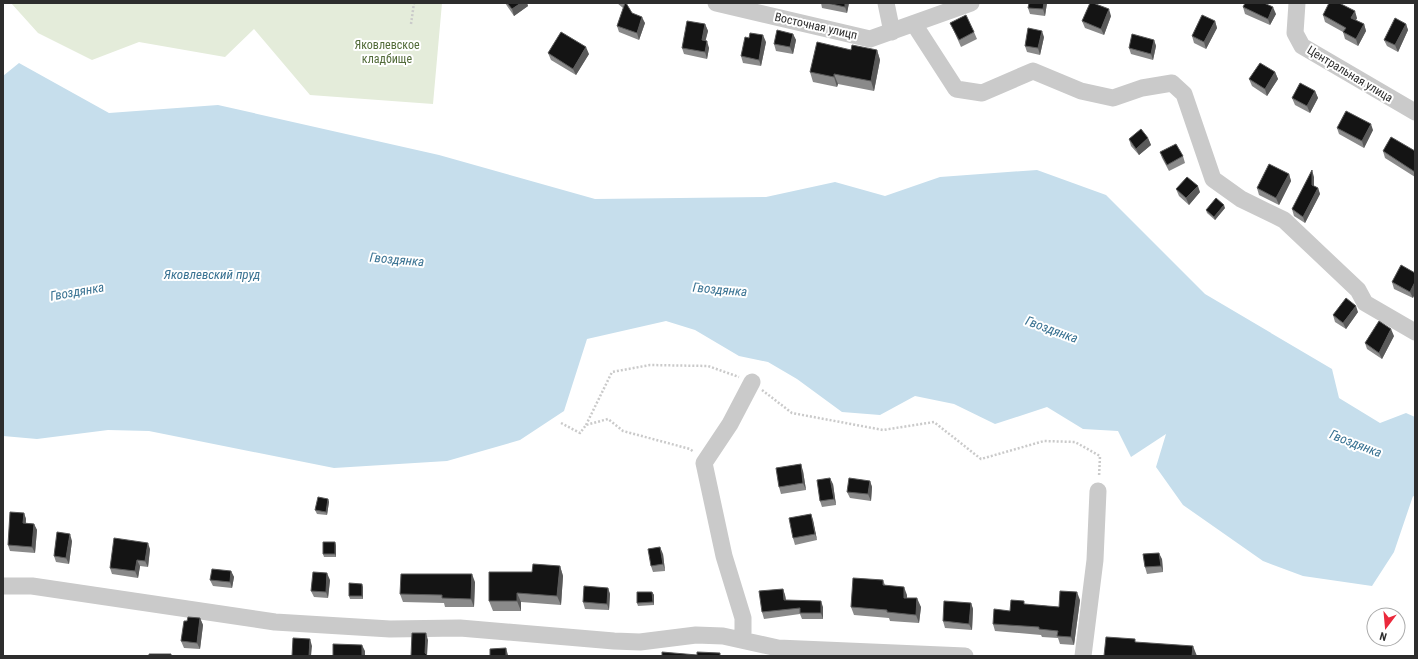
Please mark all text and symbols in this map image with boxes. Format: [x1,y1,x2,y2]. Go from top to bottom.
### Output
street label: Восточная улицп [773,10,859,42]
park label: Яковлевское кладбище [354,38,420,66]
street label: Центральная улица [1305,43,1396,105]
water label: Гвоздянка [369,250,425,269]
water label: Яковлевский пруд [163,267,260,282]
water label: Гвоздянка [49,279,105,304]
water label: Гвоздянка [692,280,748,299]
water label: Гвоздянка [1024,313,1080,346]
water label: Гвоздянка [1328,427,1384,460]
north arrow [1366,607,1406,647]
text: N [1378,629,1388,643]

